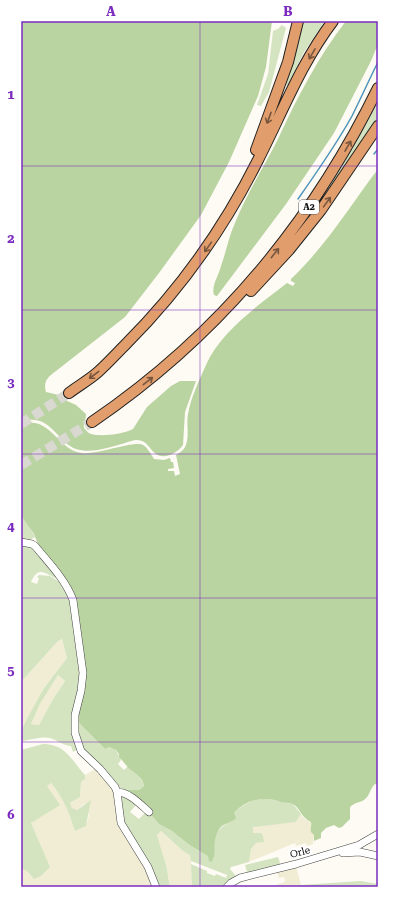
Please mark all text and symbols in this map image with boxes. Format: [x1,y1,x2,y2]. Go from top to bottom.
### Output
text: A [106,4,116,19]
text: B [283,4,293,19]
one-way arrow [307,48,315,60]
text: 1 [7,87,15,102]
one-way arrow [264,111,272,123]
one-way arrow [344,140,352,152]
one-way arrow [323,196,331,207]
road number: A2 [299,200,319,214]
text: 2 [7,231,15,246]
one-way arrow [204,241,212,252]
one-way arrow [271,248,279,259]
one-way arrow [89,370,100,379]
text: 3 [7,375,15,390]
one-way arrow [142,376,153,385]
text: 4 [7,519,15,534]
text: 5 [7,663,15,678]
text: 6 [7,807,15,822]
street label: Orle [289,844,312,860]

